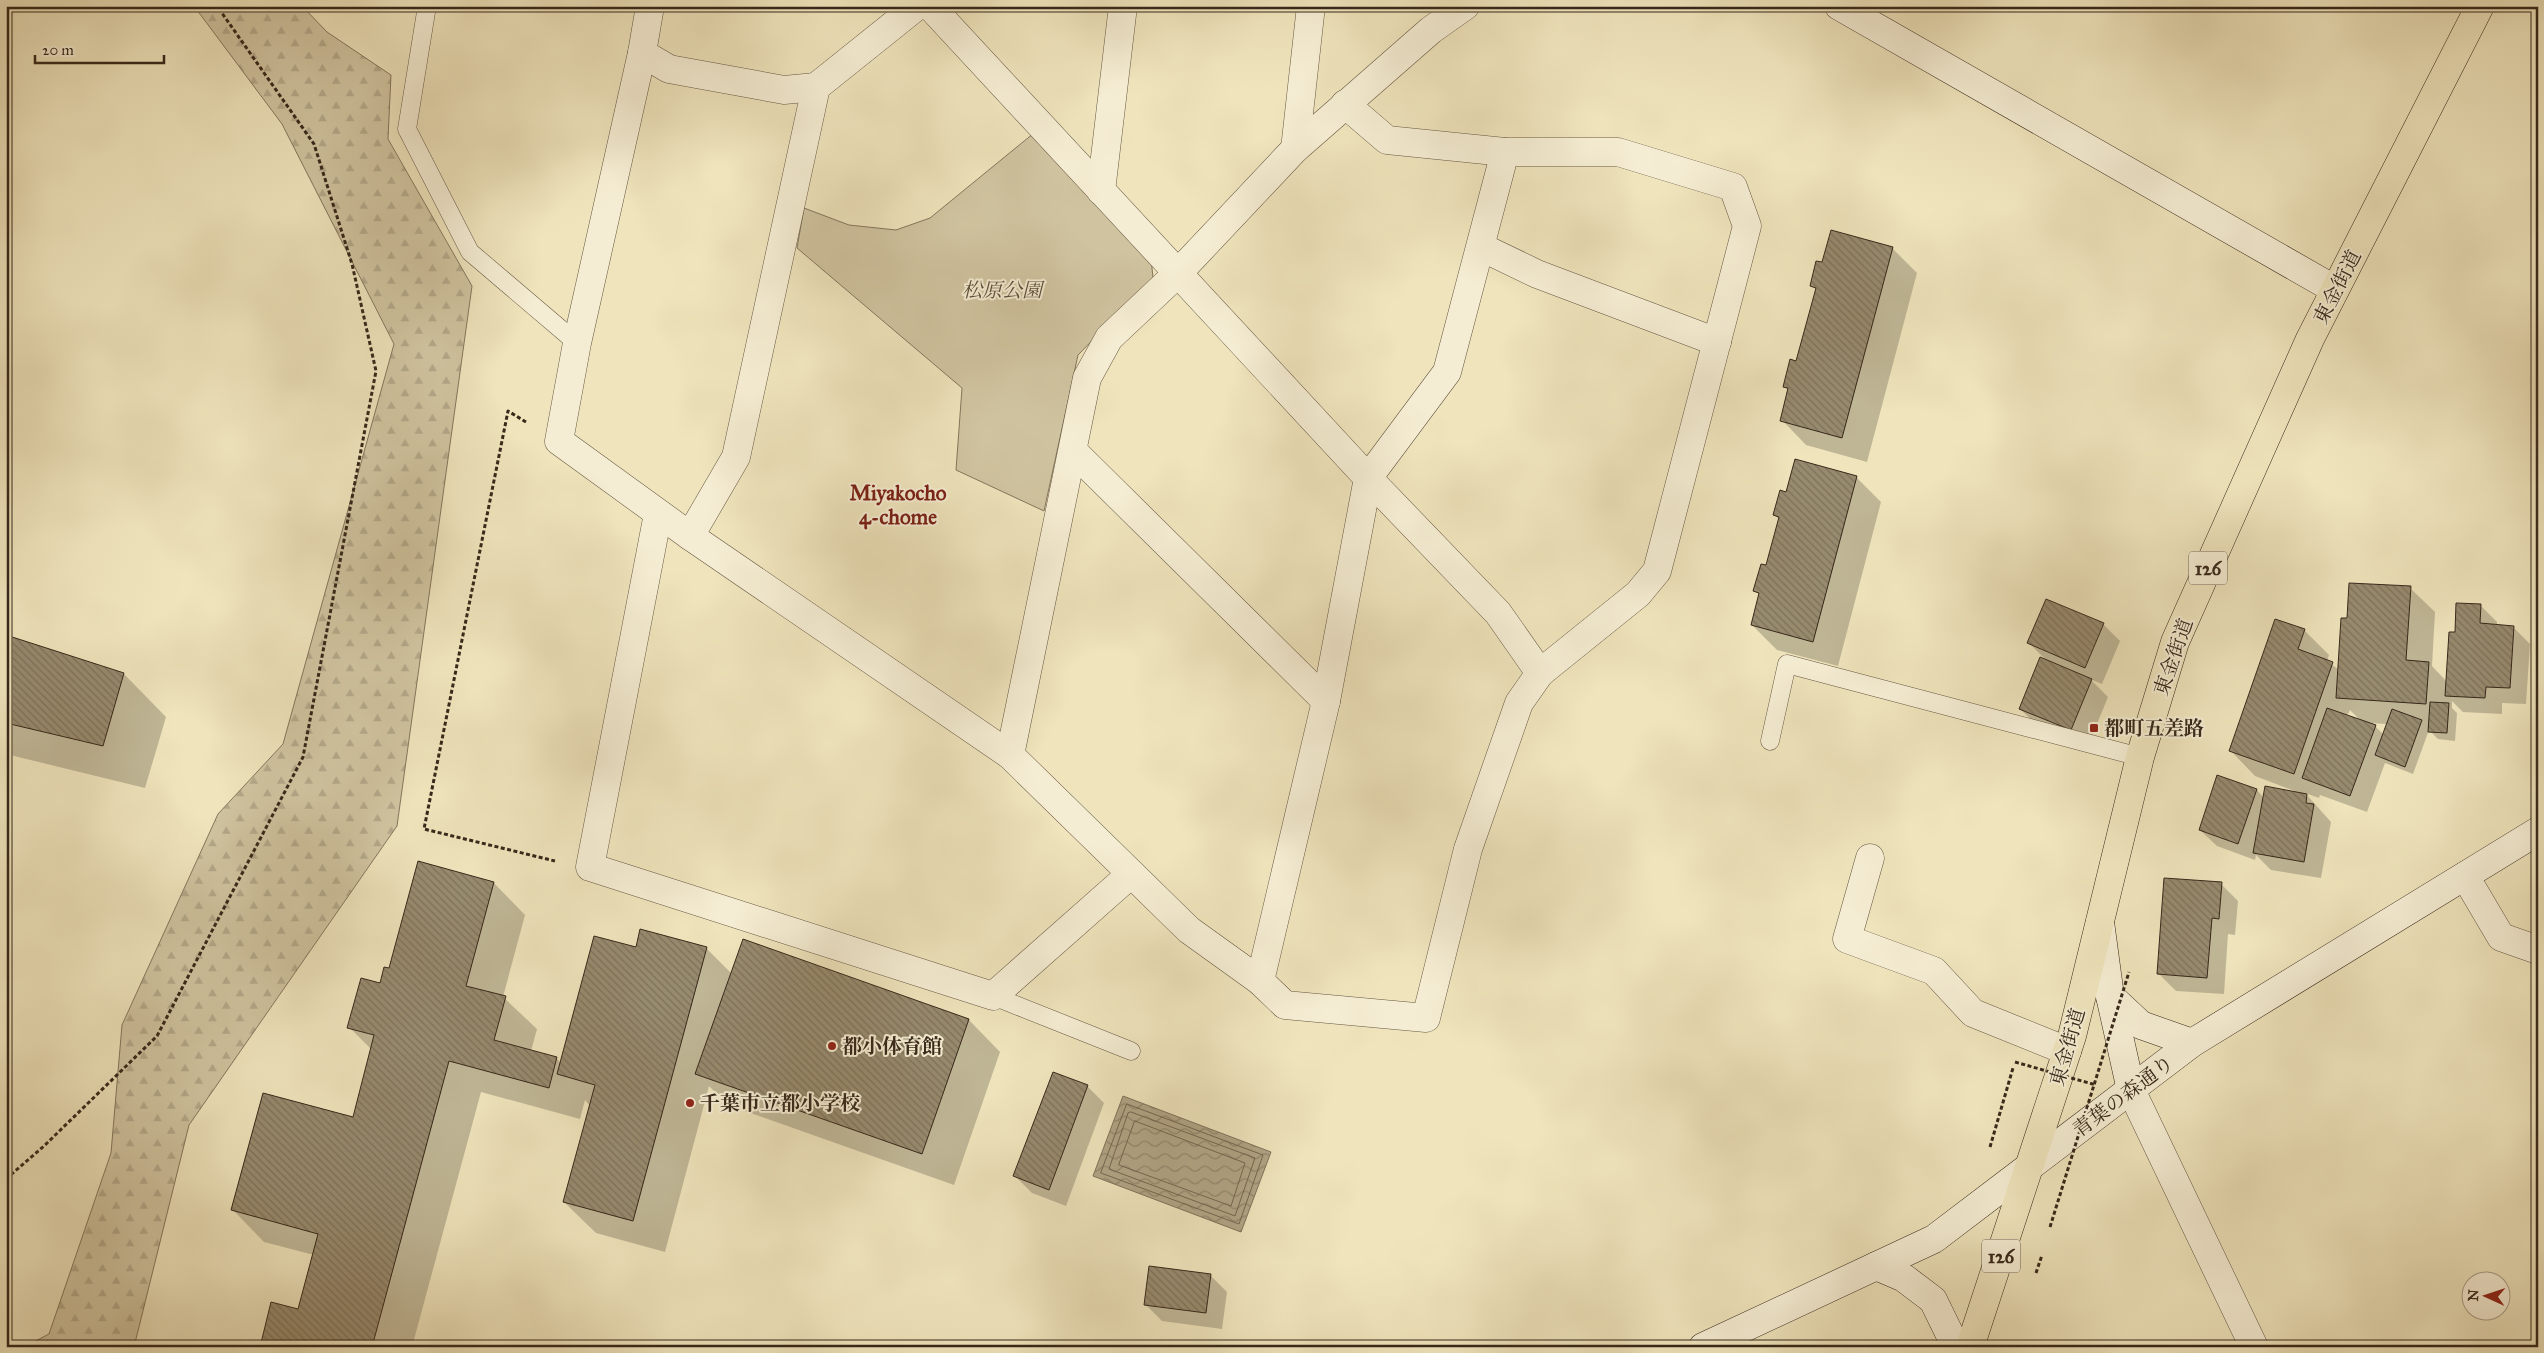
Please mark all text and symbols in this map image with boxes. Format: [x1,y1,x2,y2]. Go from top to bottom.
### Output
scale bar [35,32,164,64]
text: 20 m [42,41,74,59]
street label: 東金街道 [2308,246,2366,328]
park label: 松原公園 [962,278,1045,302]
district label: Miyakocho 4-chome [849,480,947,530]
road number: 126 [2189,552,2227,584]
street label: 東金街道 [2149,615,2197,699]
place label: 都町五差路 [2104,716,2204,740]
marker: 都町五差路 [2088,722,2100,734]
street label: 東金街道 [2044,1005,2090,1089]
place label: 都小体育館 [842,1034,942,1058]
marker: 都小体育館 [826,1040,838,1052]
street label: 青葉の森通り [2068,1050,2178,1142]
place label: 千葉市立都小学校 [700,1091,860,1115]
marker: 千葉市立都小学校 [684,1097,696,1109]
road number: 126 [1982,1240,2020,1272]
north arrow [2462,1270,2512,1320]
text: N [2465,1289,2482,1302]

